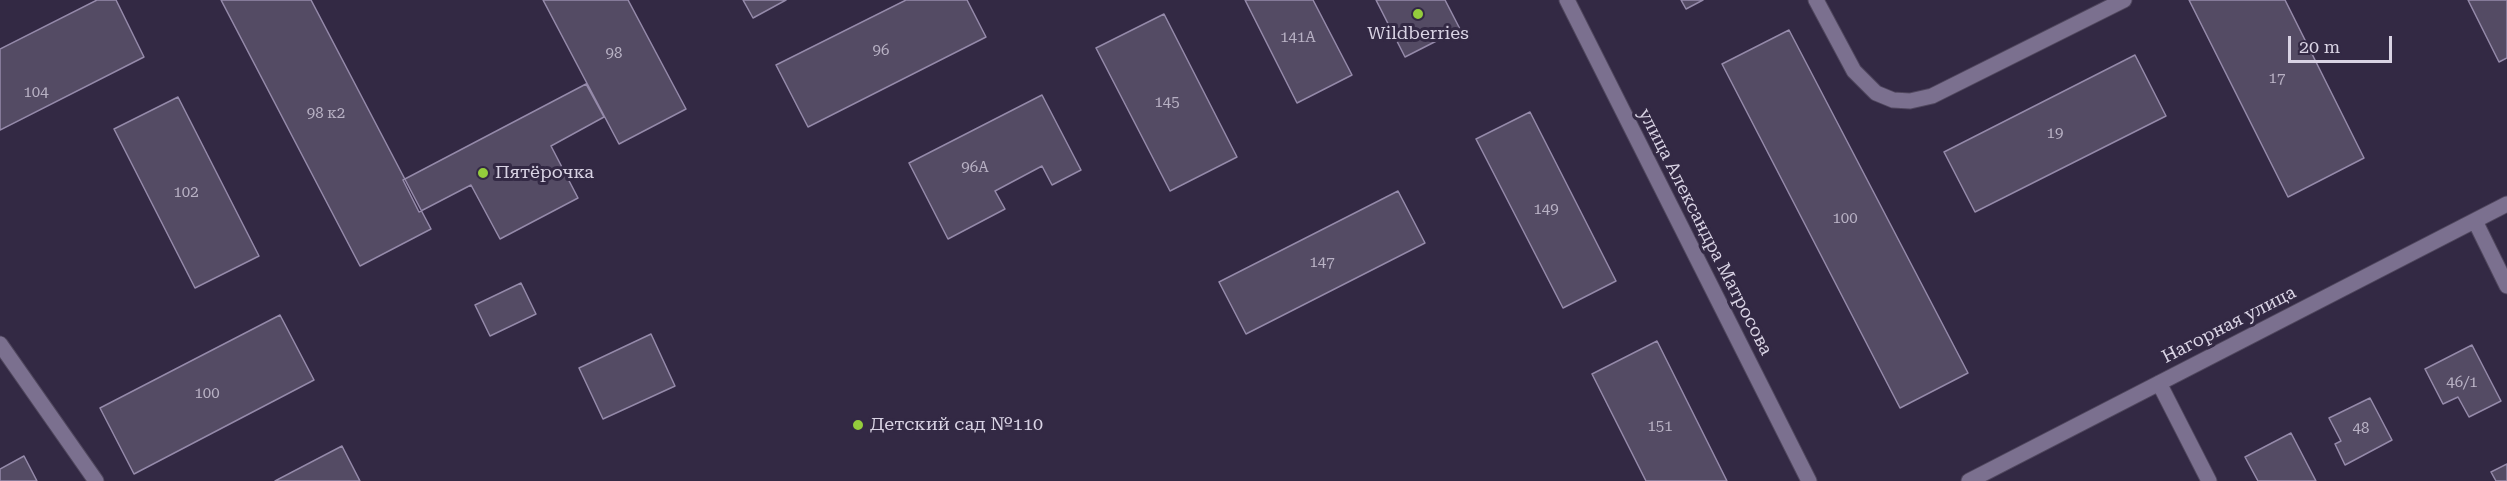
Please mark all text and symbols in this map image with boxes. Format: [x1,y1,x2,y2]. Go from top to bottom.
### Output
marker: Wildberries [1411,7,1425,21]
place label: Wildberries [1367,23,1469,45]
scale bar [2291,24,2394,62]
house number: 141А [1280,29,1316,47]
text: 20 m [2299,36,2340,57]
house number: 96 [873,42,889,60]
house number: 98 [606,45,622,63]
house number: 17 [2269,70,2285,88]
house number: 104 [23,84,49,102]
house number: 145 [1154,94,1180,112]
house number: 98 к2 [307,105,345,123]
street label: улица Александра Матросова [1633,105,1777,359]
house number: 19 [2047,125,2063,143]
house number: 96А [961,159,989,177]
place label: Пятёрочка [495,162,594,184]
marker: Пятёрочка [476,166,490,180]
house number: 102 [173,184,199,202]
house number: 149 [1533,201,1559,219]
house number: 100 [1832,210,1858,228]
house number: 147 [1309,254,1335,272]
street label: Нагорная улица [2158,282,2300,368]
house number: 46/1 [2446,374,2478,392]
house number: 100 [194,385,220,403]
place label: Детский сад №110 [870,414,1043,436]
marker: Детский сад №110 [851,418,865,432]
house number: 151 [1647,418,1673,436]
house number: 48 [2353,420,2369,438]

